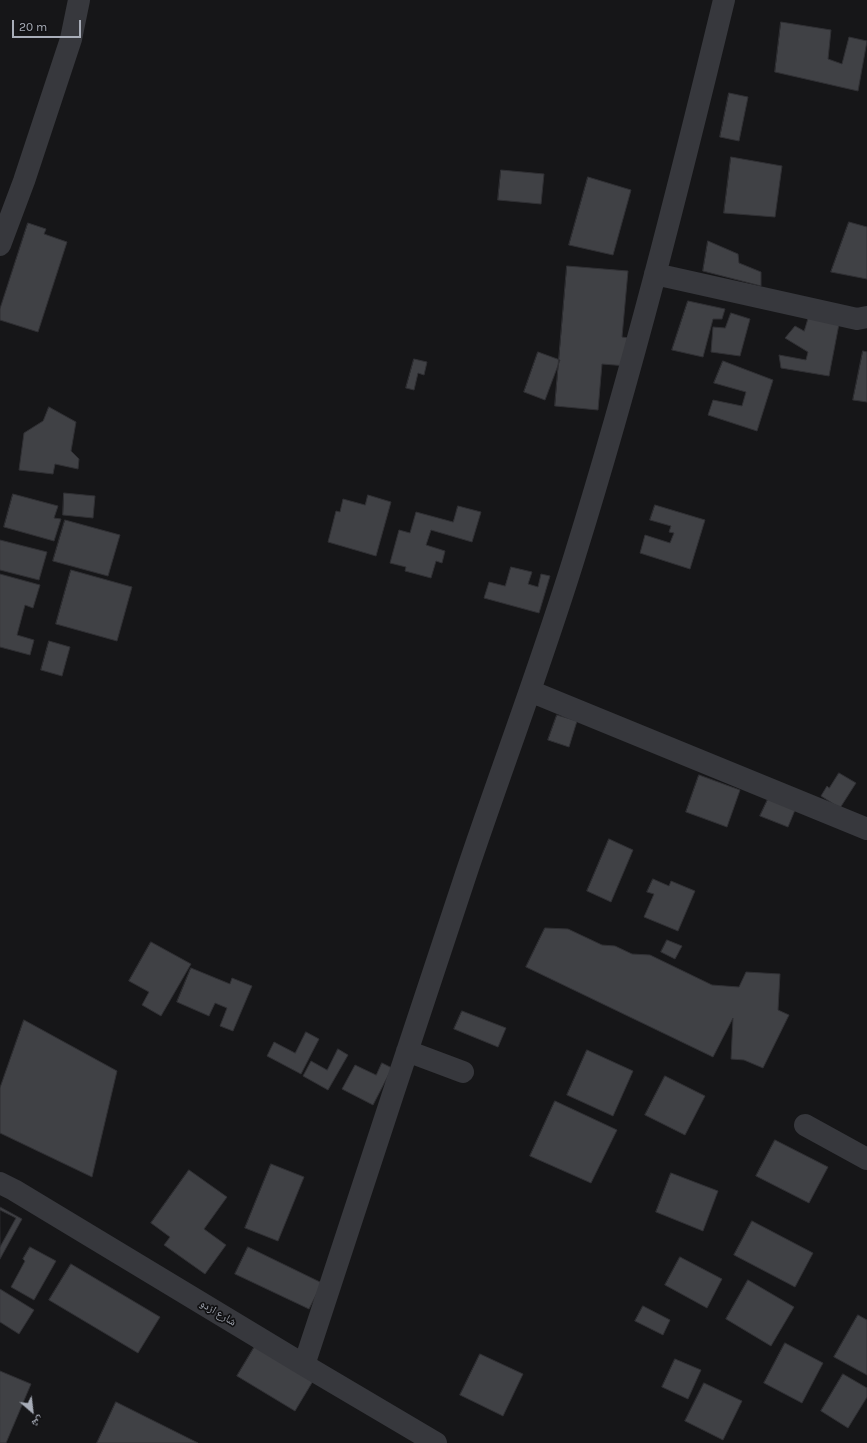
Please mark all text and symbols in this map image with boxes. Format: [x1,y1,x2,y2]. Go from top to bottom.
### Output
scale bar [14,12,83,38]
text: 20 m [19,20,47,34]
street label: شارع ازدو [197,1297,239,1329]
north arrow [12,1391,52,1431]
text: ش [30,1414,46,1431]

